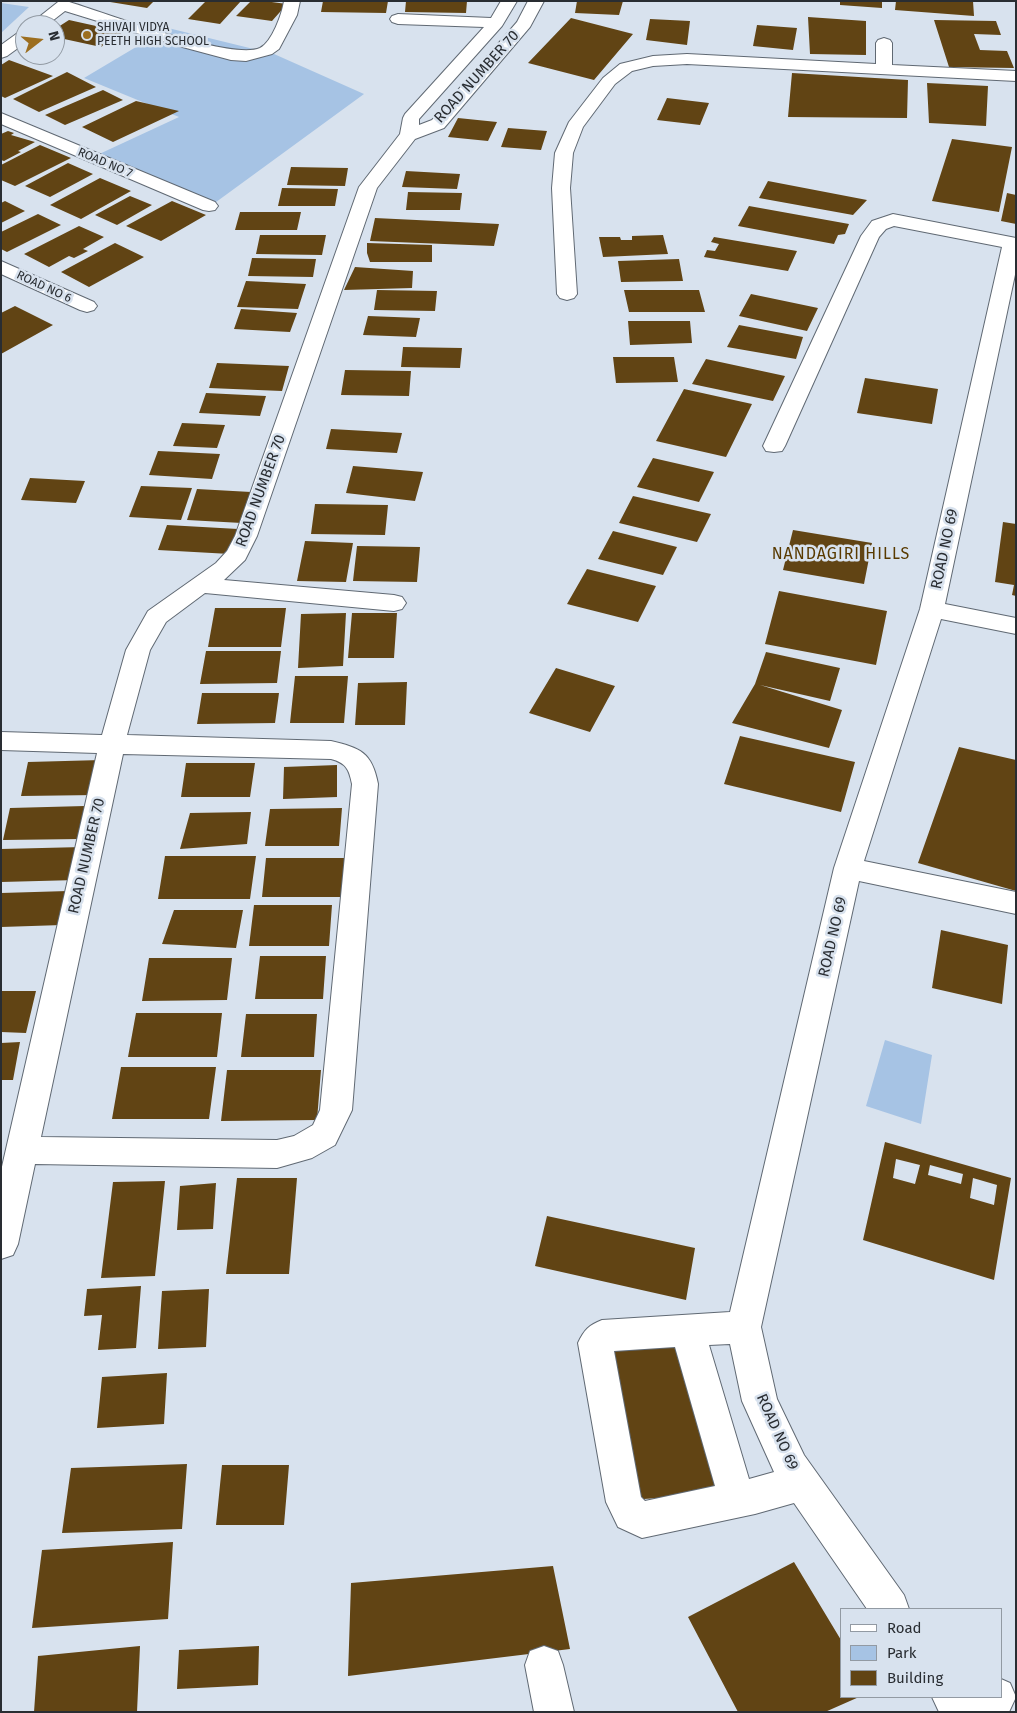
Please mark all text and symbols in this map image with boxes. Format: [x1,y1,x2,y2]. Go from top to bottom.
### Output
north arrow [15,15,65,65]
place label: SHIVAJI VIDYA PEETH HIGH SCHOOL [97,21,209,49]
street label: ROAD NUMBER 70 [431,27,523,127]
text: N [44,29,63,43]
marker: SHIVAJI VIDYA PEETH HIGH SCHOOL [81,29,93,41]
street label: ROAD NO 7 [75,145,135,181]
street label: ROAD NO 6 [14,268,74,306]
street label: ROAD NUMBER 70 [232,432,290,550]
street label: ROAD NO 69 [928,507,962,591]
district label: NANDAGIRI HILLS [770,545,912,565]
street label: ROAD NUMBER 70 [65,796,109,916]
street label: ROAD NO 69 [815,895,851,979]
street label: ROAD NO 69 [752,1391,802,1473]
legend [840,1608,1002,1698]
text: Road [887,1619,922,1637]
text: Park [887,1644,917,1662]
text: Building [887,1669,943,1687]

